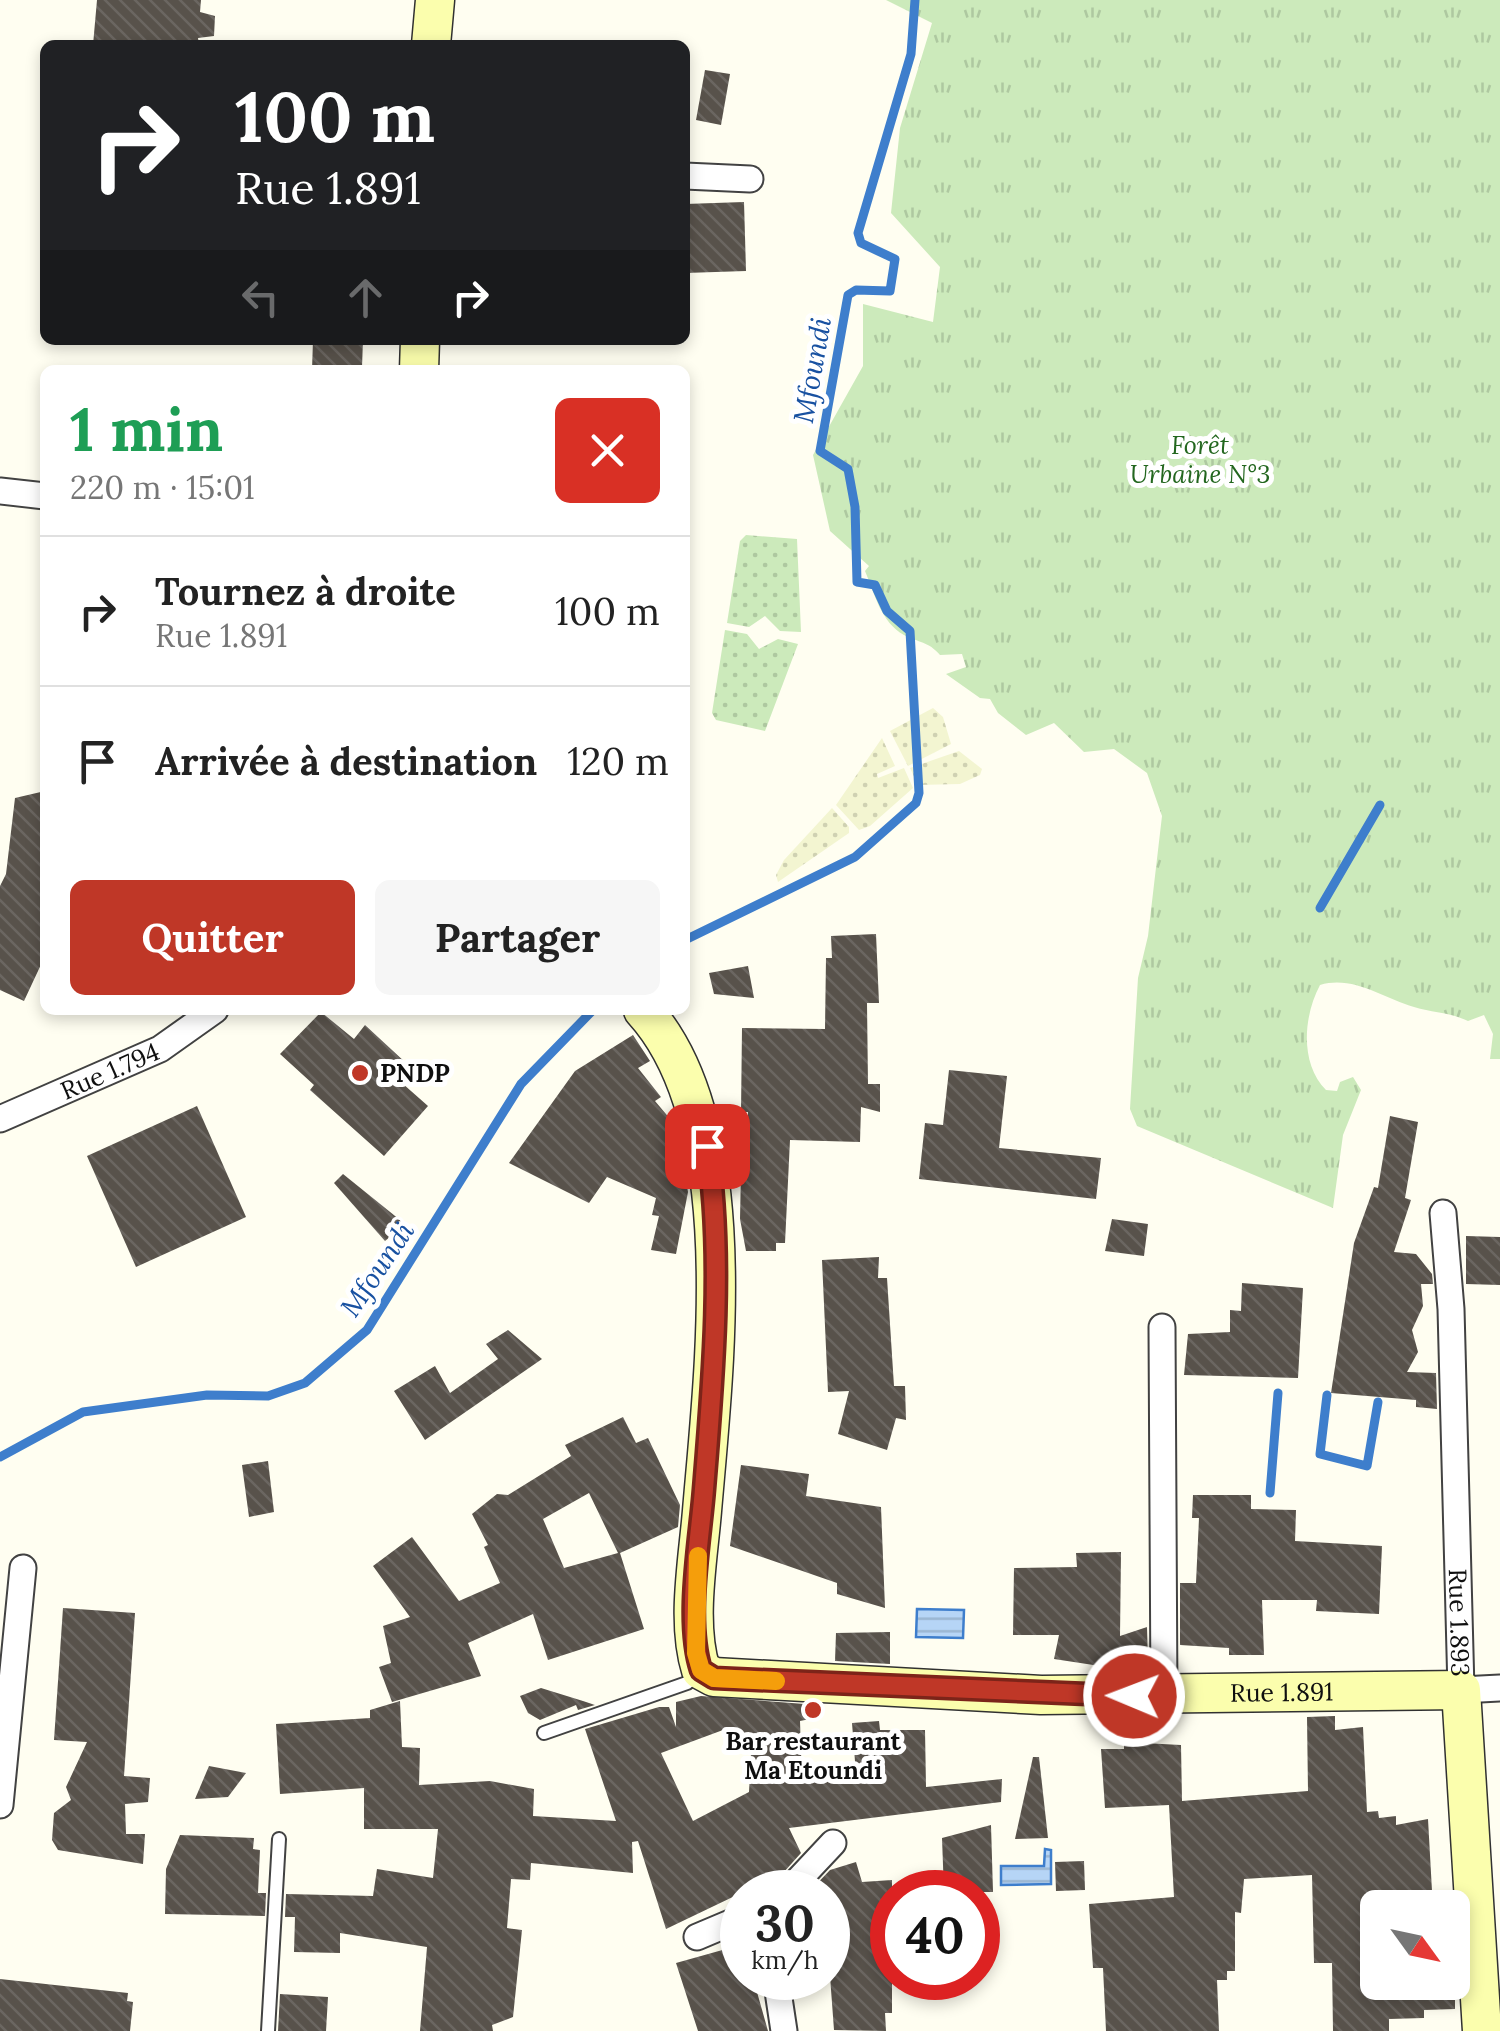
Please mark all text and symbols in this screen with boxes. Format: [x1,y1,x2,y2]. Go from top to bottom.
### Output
text: 100 m [235,72,435,161]
icon: right [70,80,200,210]
text: Rue 1.891 [235,159,421,216]
icon: left [233,270,288,325]
icon: ahead [338,270,393,325]
icon: right [443,270,498,325]
water label: Mfoundi [785,314,839,426]
text: 1 min [70,391,223,467]
button: close [555,398,660,503]
park label: Forêt Urbaine N°3 [1130,429,1270,490]
text: 220 m · 15:01 [70,467,255,508]
text: Tournez à droite [155,567,456,615]
icon: right [70,584,125,639]
text: 100 m [555,587,660,635]
text: Rue 1.891 [155,615,287,656]
icon: arrive [70,734,125,789]
text: Arrivée à destination [155,737,537,785]
text: 120 m [567,737,669,785]
button: Quitter [70,880,355,995]
button: Partager [375,880,660,995]
street label: Rue 1.794 [56,1035,164,1107]
place label: PNDP [380,1057,450,1089]
marker: PNDP [349,1062,371,1084]
pin [665,1104,750,1189]
icon: arrive [680,1119,735,1174]
water label: Mfoundi [332,1215,422,1323]
street label: Rue 1.893 [1442,1568,1477,1677]
position arrow [1082,1644,1186,1748]
street label: Rue 1.891 [1230,1676,1334,1709]
marker: Bar restaurant Ma Etoundi [802,1699,824,1721]
place label: Bar restaurant Ma Etoundi [725,1725,901,1786]
speed limit sign: 40 [870,1870,1000,2000]
north arrow [1360,1890,1470,2000]
map controls [1360,1890,1470,2000]
text: 30 [755,1891,815,1955]
text: km/h [751,1944,819,1976]

